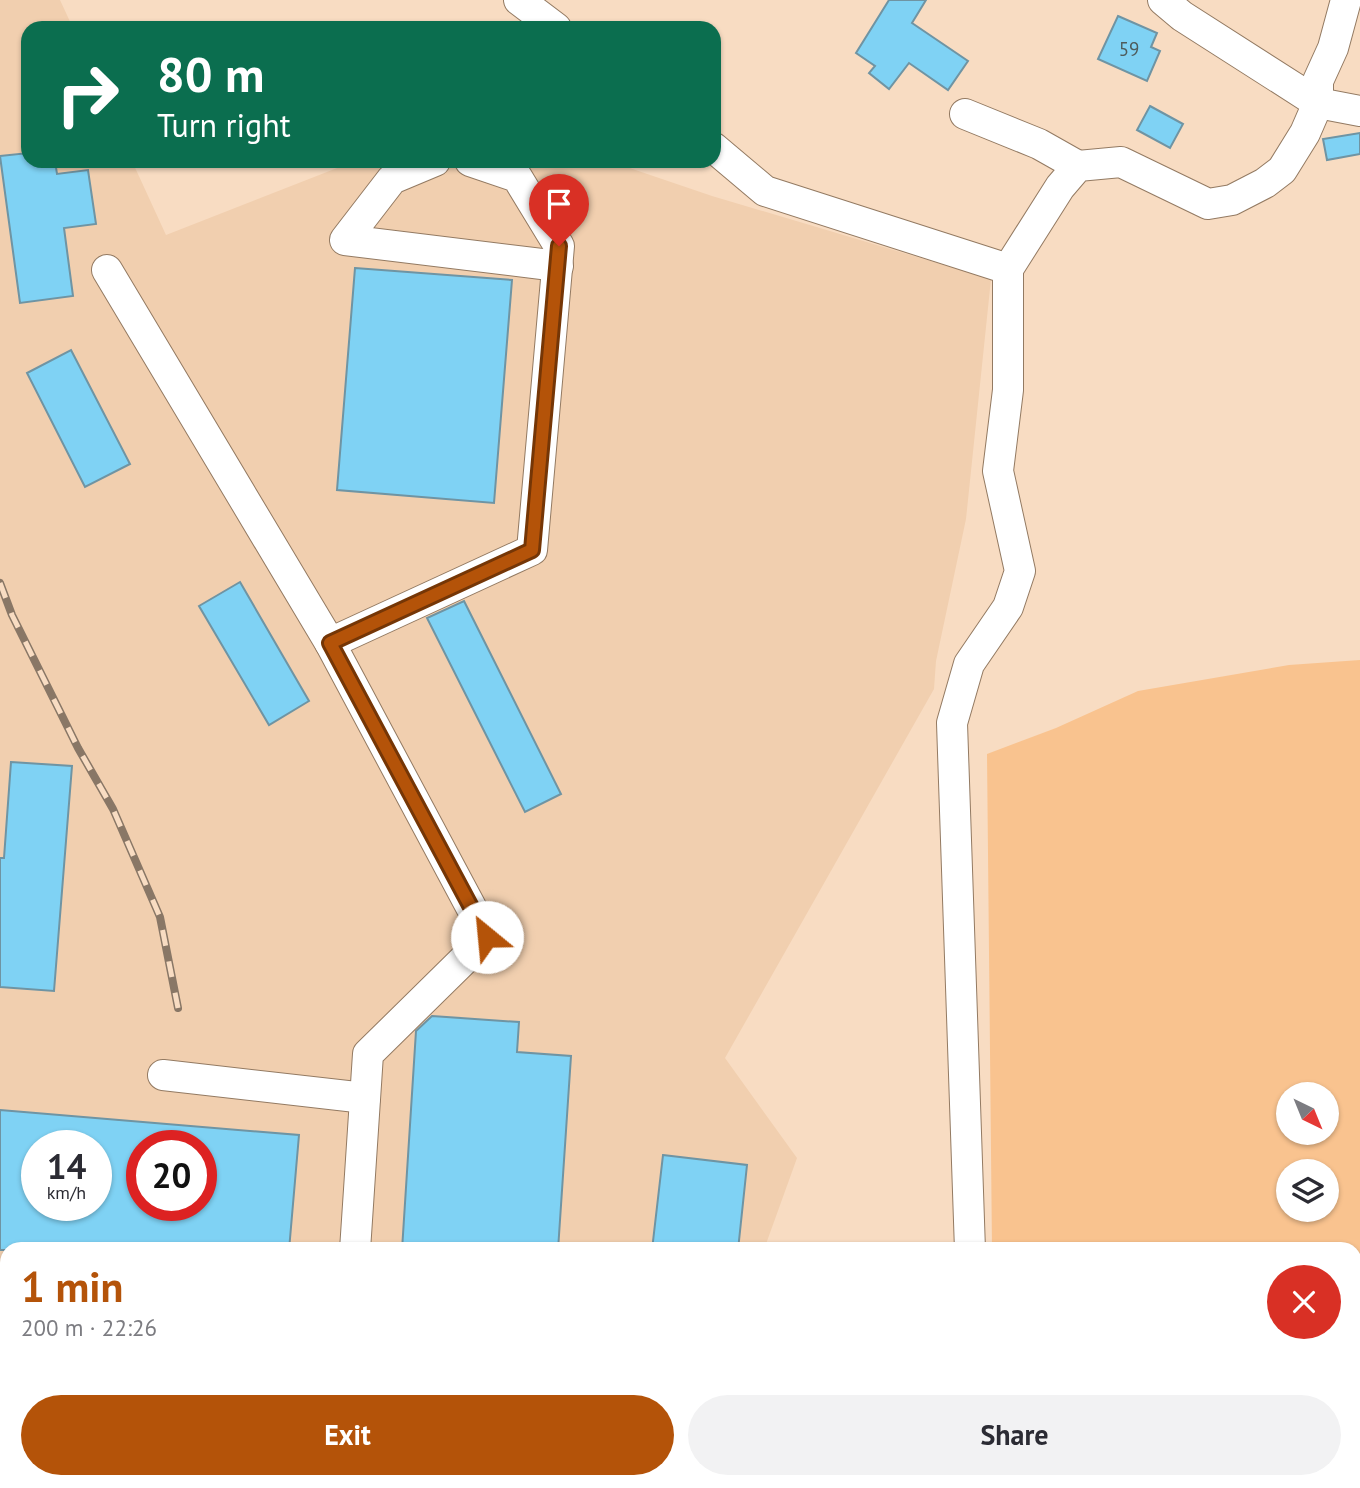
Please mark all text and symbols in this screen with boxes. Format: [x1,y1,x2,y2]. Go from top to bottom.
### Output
house number: 59 [1119,37,1139,61]
text: 80 m [157,42,264,106]
icon: right [42,49,133,140]
text: Turn right [157,104,291,146]
pin [529,174,589,246]
icon: arrive [540,185,578,223]
position arrow [450,900,524,974]
north arrow [1276,1082,1339,1144]
map controls [1276,1082,1339,1222]
speed limit sign: 20 [126,1130,217,1221]
text: 14 [47,1143,86,1189]
button: layers [1276,1159,1339,1222]
text: km/h [47,1181,86,1204]
text: 1 min [21,1259,123,1314]
button: close [1267,1265,1341,1339]
text: 200 m · 22:26 [21,1313,157,1342]
button: Exit [21,1395,674,1475]
button: Share [688,1395,1341,1475]

